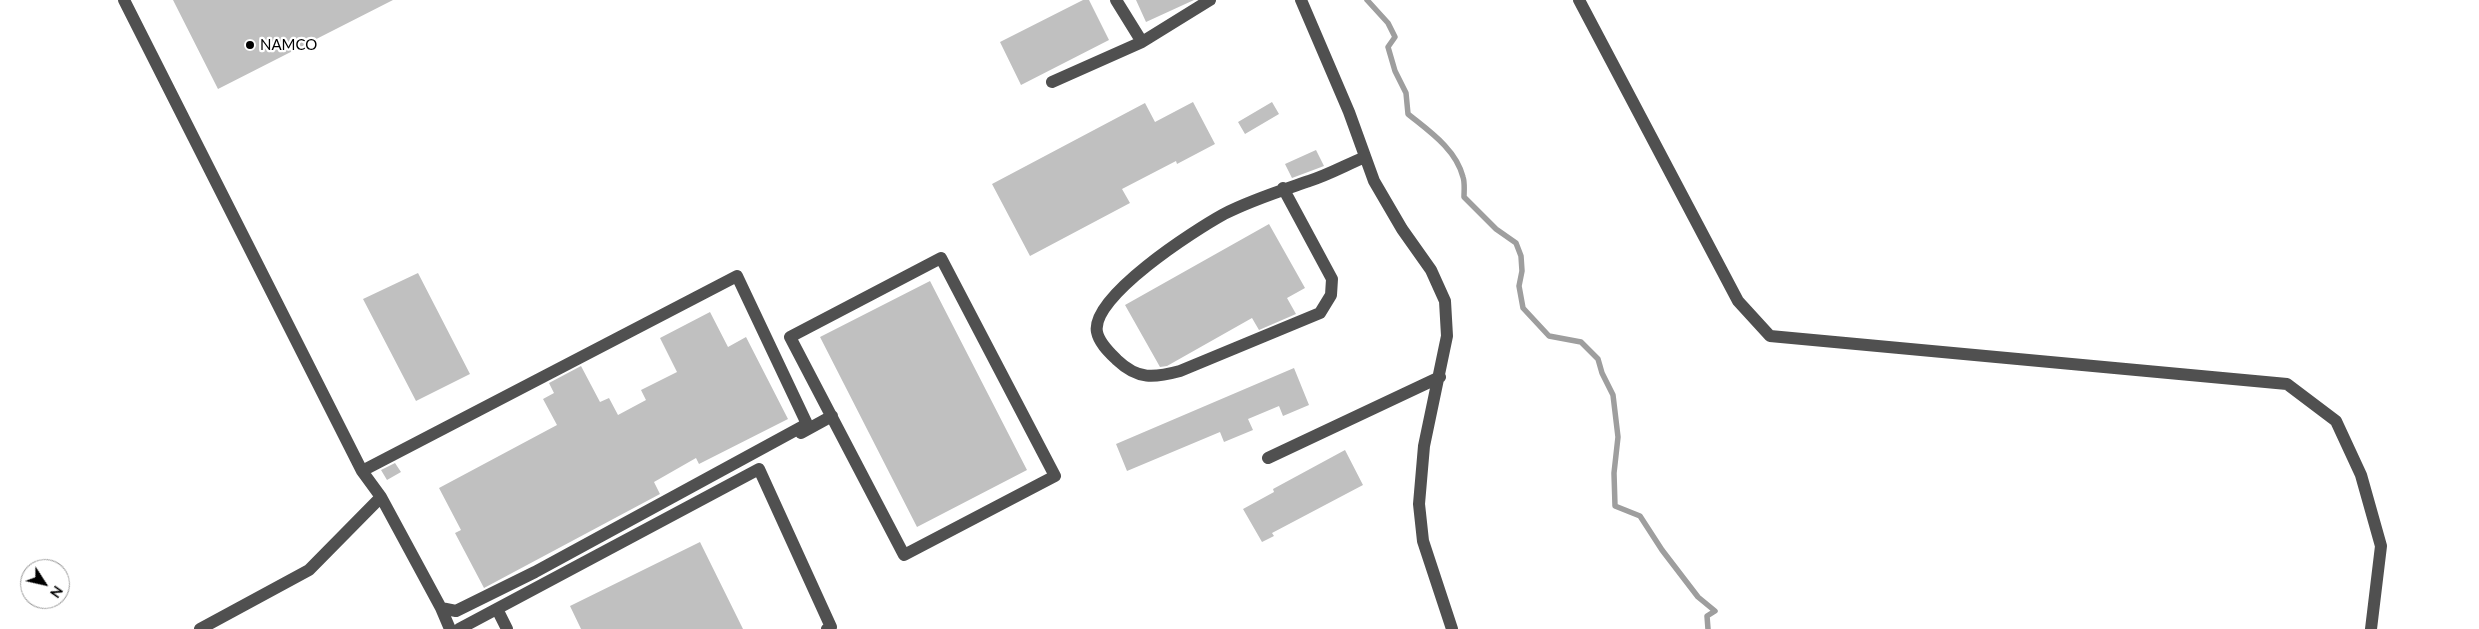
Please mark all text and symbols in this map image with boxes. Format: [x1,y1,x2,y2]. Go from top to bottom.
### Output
place label: NAMCO [260,36,317,54]
marker: NAMCO [244,39,256,51]
north arrow [20,559,70,609]
text: N [47,583,67,602]

